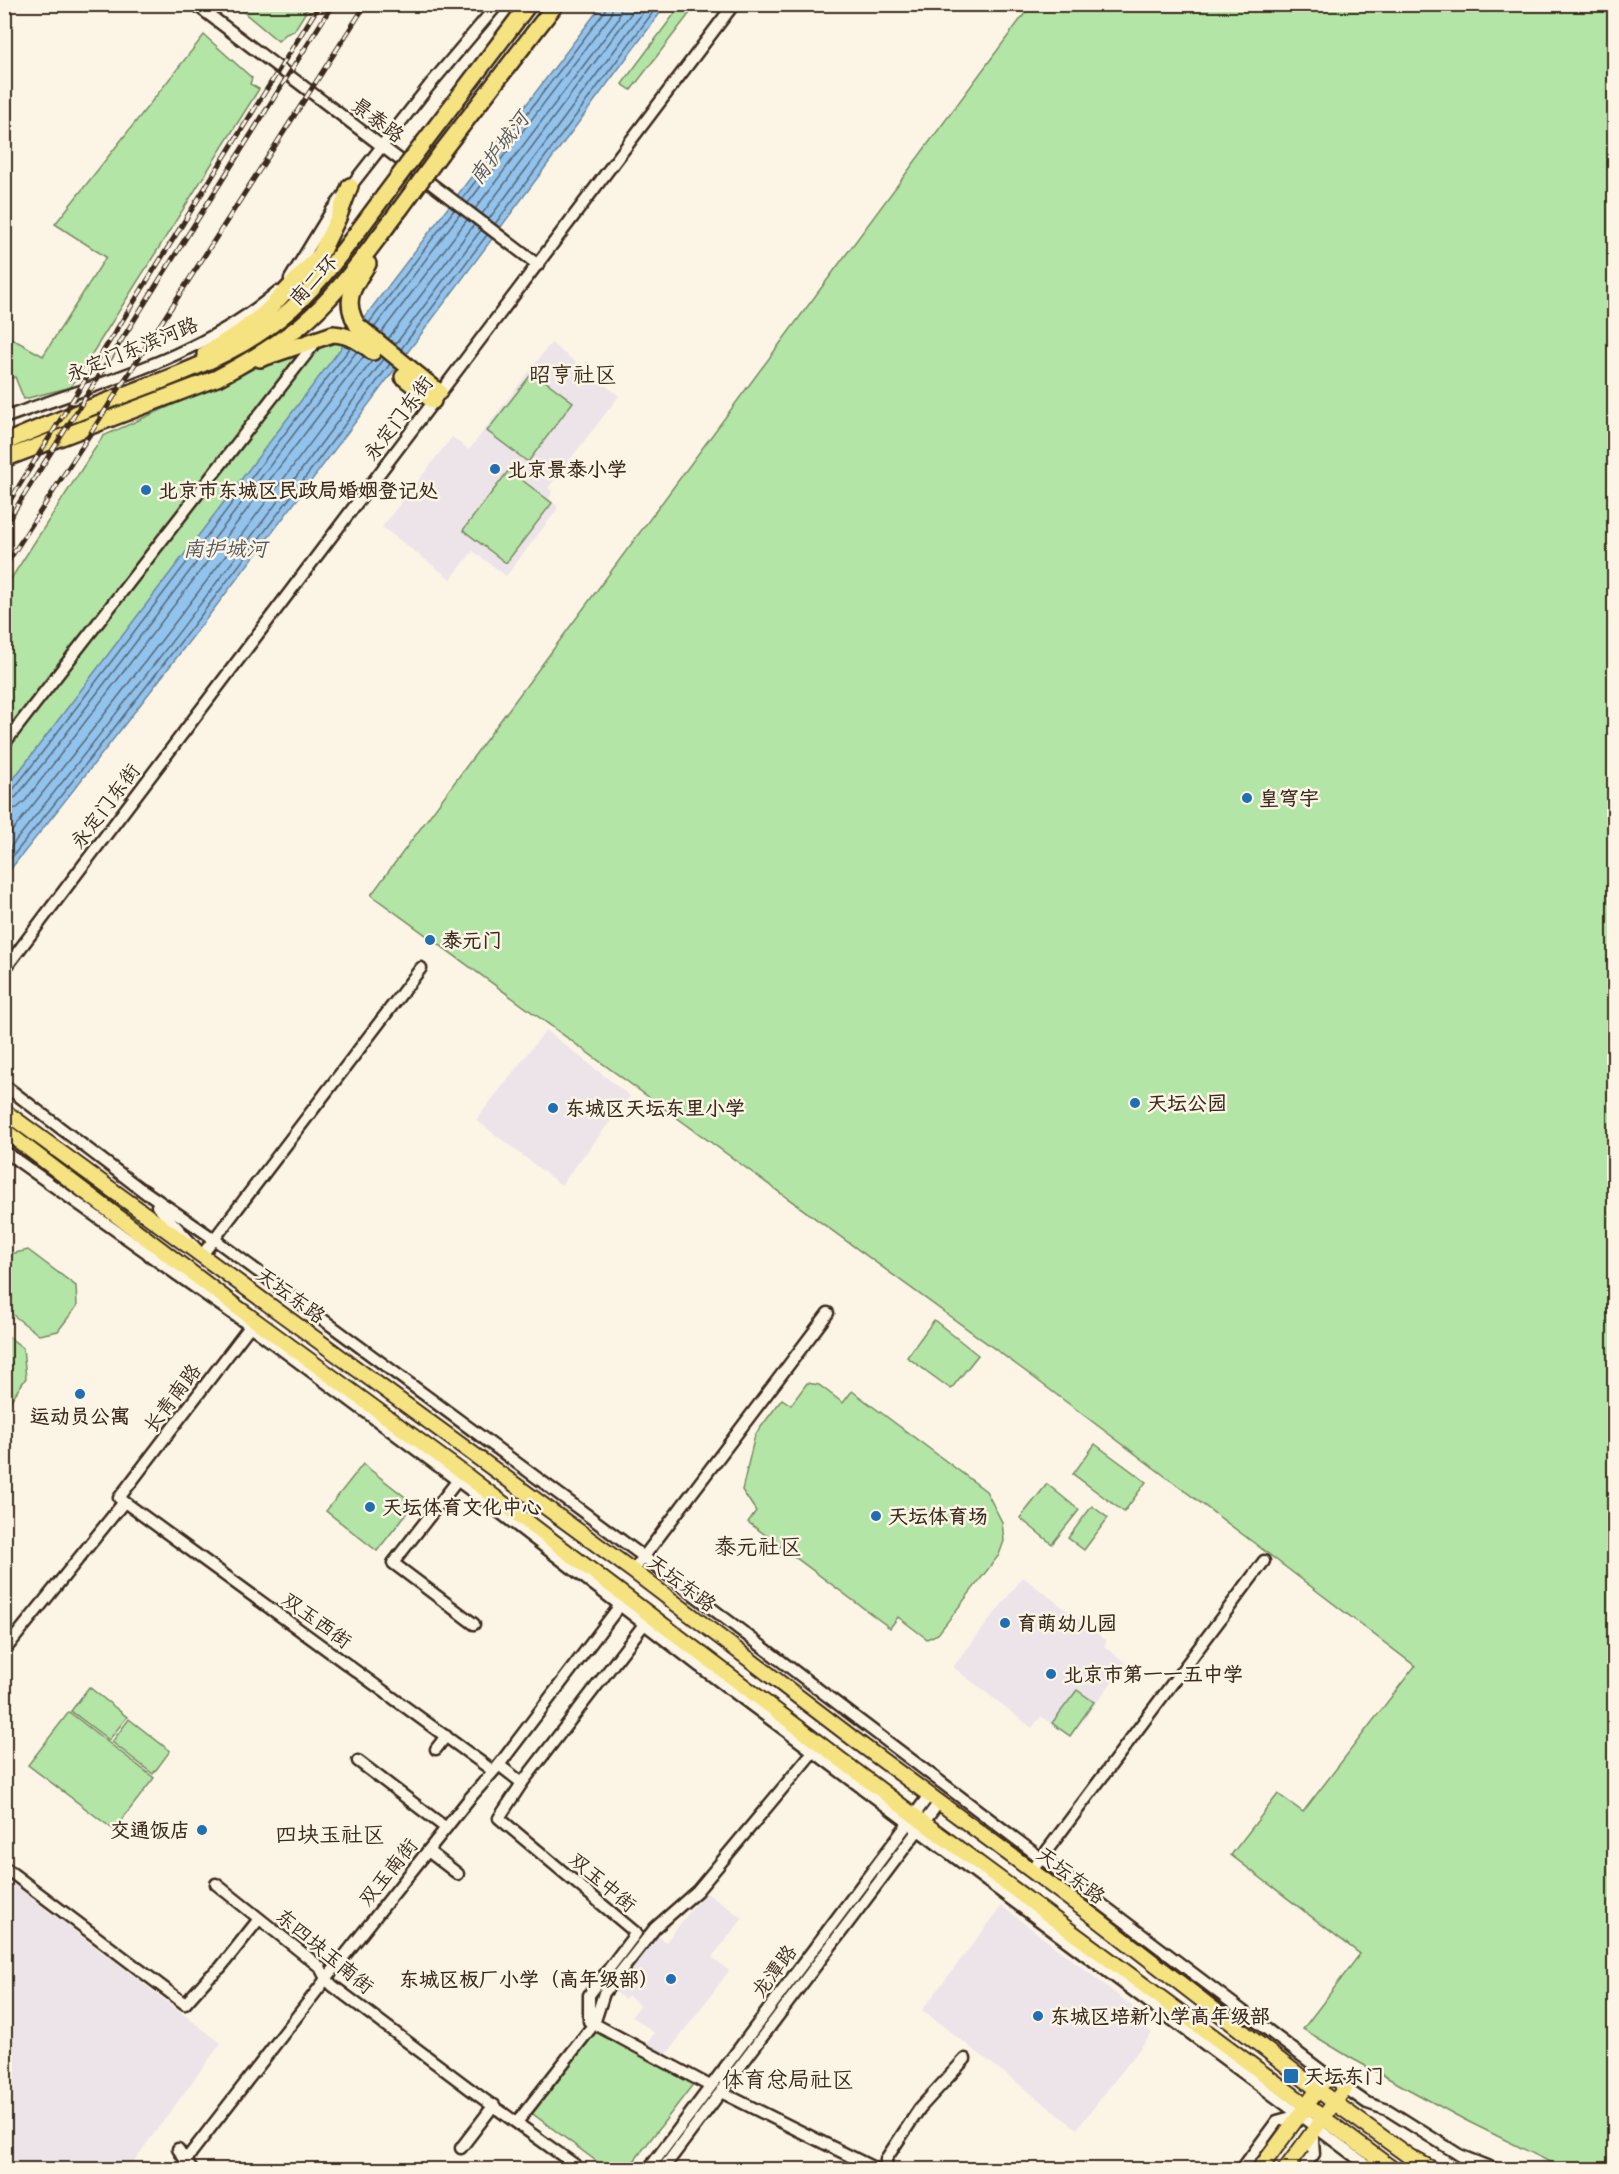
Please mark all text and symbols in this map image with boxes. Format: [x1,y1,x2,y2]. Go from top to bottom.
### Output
street label: 景泰路 [343,88,413,153]
water label: 南护城河 [459,101,541,193]
street label: 南二环 [280,246,347,314]
street label: 永定门东滨河路 [61,307,205,392]
district label: 昭亨社区 [529,355,617,394]
street label: 永定门东街 [354,368,442,469]
place label: 北京景泰小学 [507,452,627,487]
marker: 北京景泰小学 [488,462,502,476]
place label: 北京市东城区民政局婚姻登记处 [158,473,438,508]
marker: 北京市东城区民政局婚姻登记处 [139,483,153,497]
water label: 南护城河 [183,530,270,568]
street label: 永定门东街 [61,756,149,857]
place label: 皇穹宇 [1259,781,1319,816]
marker: 皇穹宇 [1240,791,1254,805]
place label: 泰元门 [442,923,502,958]
marker: 泰元门 [423,933,437,947]
place label: 天坛公园 [1147,1086,1227,1121]
place label: 东城区天坛东里小学 [565,1091,745,1126]
marker: 天坛公园 [1128,1096,1142,1110]
marker: 东城区天坛东里小学 [546,1101,560,1115]
street label: 天坛东路 [248,1258,334,1334]
street label: 长青南路 [134,1355,211,1441]
marker: 运动员公寓 [73,1387,87,1401]
place label: 运动员公寓 [30,1399,130,1434]
place label: 天坛体育文化中心 [382,1490,542,1525]
place label: 天坛体育场 [888,1499,988,1534]
marker: 天坛体育文化中心 [363,1500,377,1514]
marker: 天坛体育场 [869,1509,883,1523]
district label: 泰元社区 [714,1527,802,1566]
street label: 天坛东路 [639,1545,725,1622]
street label: 双玉西街 [274,1583,359,1658]
place label: 育萌幼儿园 [1017,1606,1117,1641]
marker: 育萌幼儿园 [998,1616,1012,1630]
place label: 北京市第一一五中学 [1063,1657,1243,1692]
marker: 北京市第一一五中学 [1044,1667,1058,1681]
place label: 交通饭店 [110,1813,190,1848]
district label: 四块玉社区 [275,1815,385,1854]
marker: 交通饭店 [195,1823,209,1837]
street label: 双玉南街 [350,1830,427,1914]
street label: 天坛东路 [1028,1837,1114,1914]
street label: 双玉中街 [561,1843,645,1922]
street label: 东四块玉南街 [267,1899,382,2003]
street label: 龙潭路 [742,1936,807,2006]
place label: 东城区板厂小学（高年级部） [399,1962,659,1997]
marker: 东城区板厂小学（高年级部） [664,1972,678,1986]
place label: 东城区培新小学高年级部 [1050,1999,1270,2034]
marker: 东城区培新小学高年级部 [1031,2009,1045,2023]
place label: 天坛东门 [1304,2059,1384,2094]
district label: 体育总局社区 [722,2060,854,2099]
marker: 天坛东门 [1282,2067,1300,2085]

